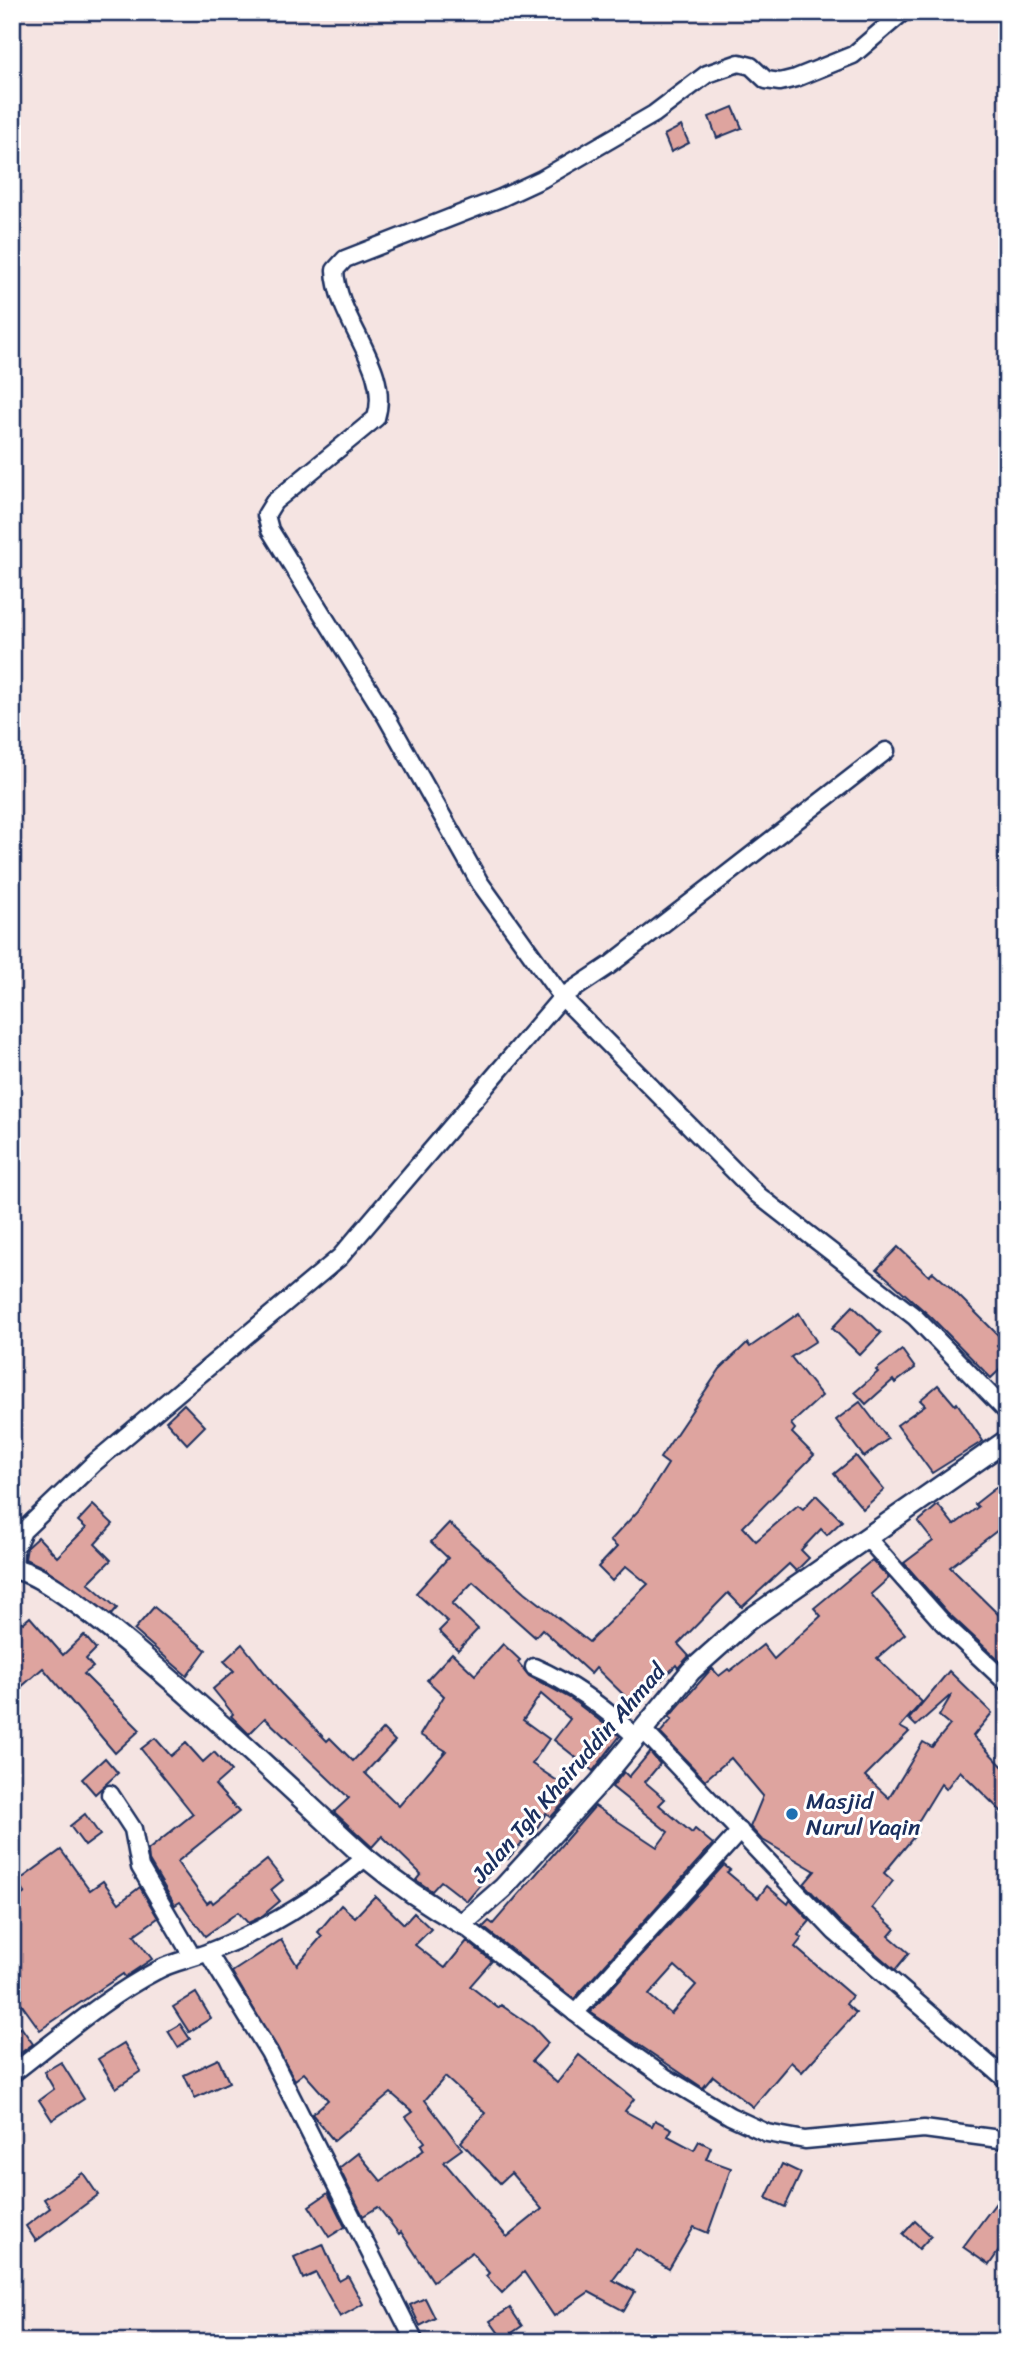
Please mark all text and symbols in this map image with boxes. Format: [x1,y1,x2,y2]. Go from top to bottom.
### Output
street label: Jalan Tgh Khairuddin Ahmad [460,1652,677,1894]
place label: Masjid Nurul Yaqin [806,1781,920,1848]
marker: Masjid Nurul Yaqin [784,1806,800,1822]

